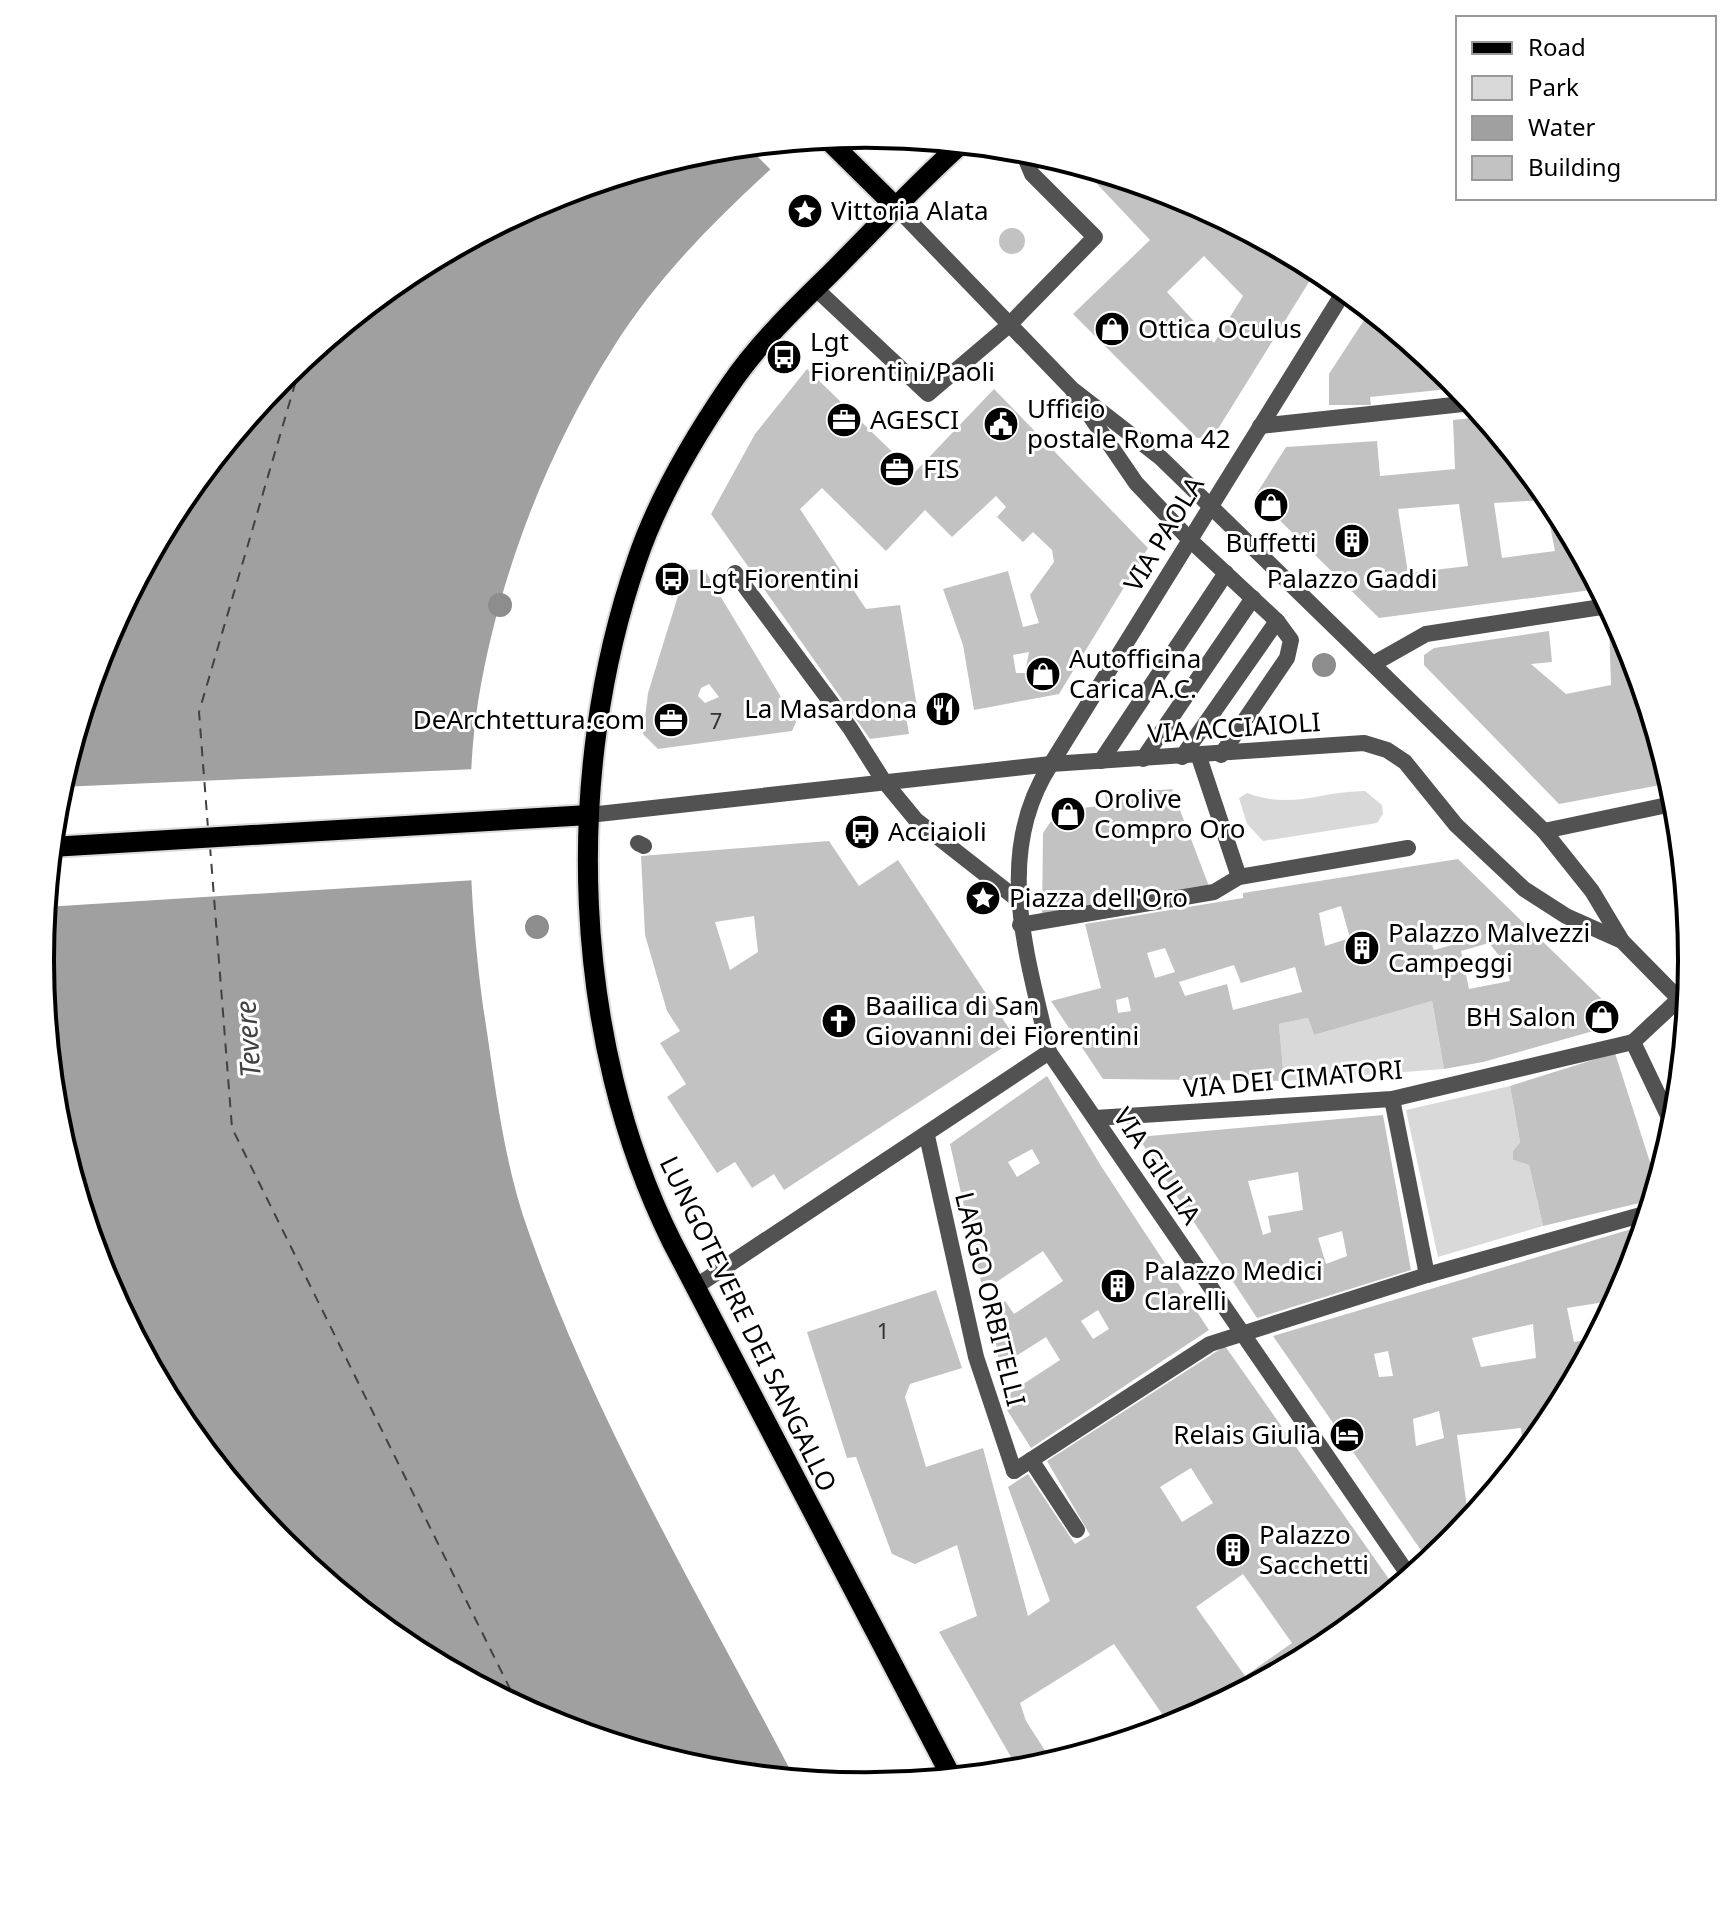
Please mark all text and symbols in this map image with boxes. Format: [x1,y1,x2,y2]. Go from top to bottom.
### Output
legend [1456,16,1716,200]
text: Road [1528,30,1586,63]
text: Park [1528,70,1579,103]
text: Water [1528,110,1596,143]
text: Building [1528,150,1621,183]
place icon: Vittoria Alata [786,192,824,230]
place label: Vittoria Alata [831,192,988,228]
shop icon: Ottica Oculus [1093,310,1131,348]
place label: Ottica Oculus [1138,310,1302,346]
place label: Lgt Fiorentini/Paoli [810,323,995,389]
bus stop icon: Lgt Fiorentini/Paoli [765,338,803,376]
place label: Ufficio postale Roma 42 [1027,390,1231,456]
office icon: AGESCI [825,401,863,439]
place label: AGESCI [870,401,959,437]
public building icon: Ufficio postale Roma 42 [982,405,1020,443]
office icon: FIS [878,450,916,488]
place label: FIS [923,450,960,486]
street label: VIA PAOLA [1115,469,1212,598]
shop icon: Buffetti [1252,486,1290,524]
building icon: Palazzo Gaddi [1333,522,1371,560]
place label: Buffetti [1225,524,1317,560]
bus stop icon: Lgt Fiorentini [653,560,691,598]
place label: Lgt Fiorentini [698,560,860,596]
place label: Palazzo Gaddi [1267,560,1437,596]
place label: Autofficina Carica A.C. [1069,640,1201,706]
shop icon: Autofficina Carica A.C. [1024,655,1062,693]
place label: La Masardona [744,690,917,726]
restaurant icon: La Masardona [924,690,962,728]
place label: DeArchtettura.com [413,701,645,737]
office icon: DeArchtettura.com [652,701,690,739]
street label: VIA ACCIAIOLI [1146,703,1322,751]
house number: 7 [710,705,722,735]
place label: Orolive Compro Oro [1094,780,1245,846]
shop icon: Orolive Compro Oro [1049,795,1087,833]
bus stop icon: Acciaioli [843,813,881,851]
place label: Acciaioli [888,813,987,849]
place icon: Piazza dell'Oro [964,879,1002,917]
place label: Piazza dell'Oro [1009,879,1188,915]
place label: Palazzo Malvezzi Campeggi [1388,914,1590,980]
building icon: Palazzo Malvezzi Campeggi [1343,929,1381,967]
place label: Baailica di San Giovanni dei Fiorentini [865,987,1139,1053]
place label: BH Salon [1466,998,1576,1034]
shop icon: BH Salon [1583,998,1621,1036]
water label: Tevere [225,999,269,1079]
church icon: Baailica di San Giovanni dei Fiorentini [820,1002,858,1040]
street label: VIA DEI CIMATORI [1182,1051,1404,1106]
street label: VIA GIULIA [1106,1100,1210,1231]
street label: LUNGOTEVERE DEI SANGALLO [652,1150,846,1497]
street label: LARGO ORBITELLI [947,1188,1035,1410]
place label: Palazzo Medici Clarelli [1144,1252,1323,1318]
building icon: Palazzo Medici Clarelli [1099,1267,1137,1305]
house number: 1 [877,1315,889,1345]
place label: Relais Giulia [1173,1416,1321,1452]
hotel icon: Relais Giulia [1328,1416,1366,1454]
place label: Palazzo Sacchetti [1259,1516,1369,1582]
building icon: Palazzo Sacchetti [1214,1531,1252,1569]

